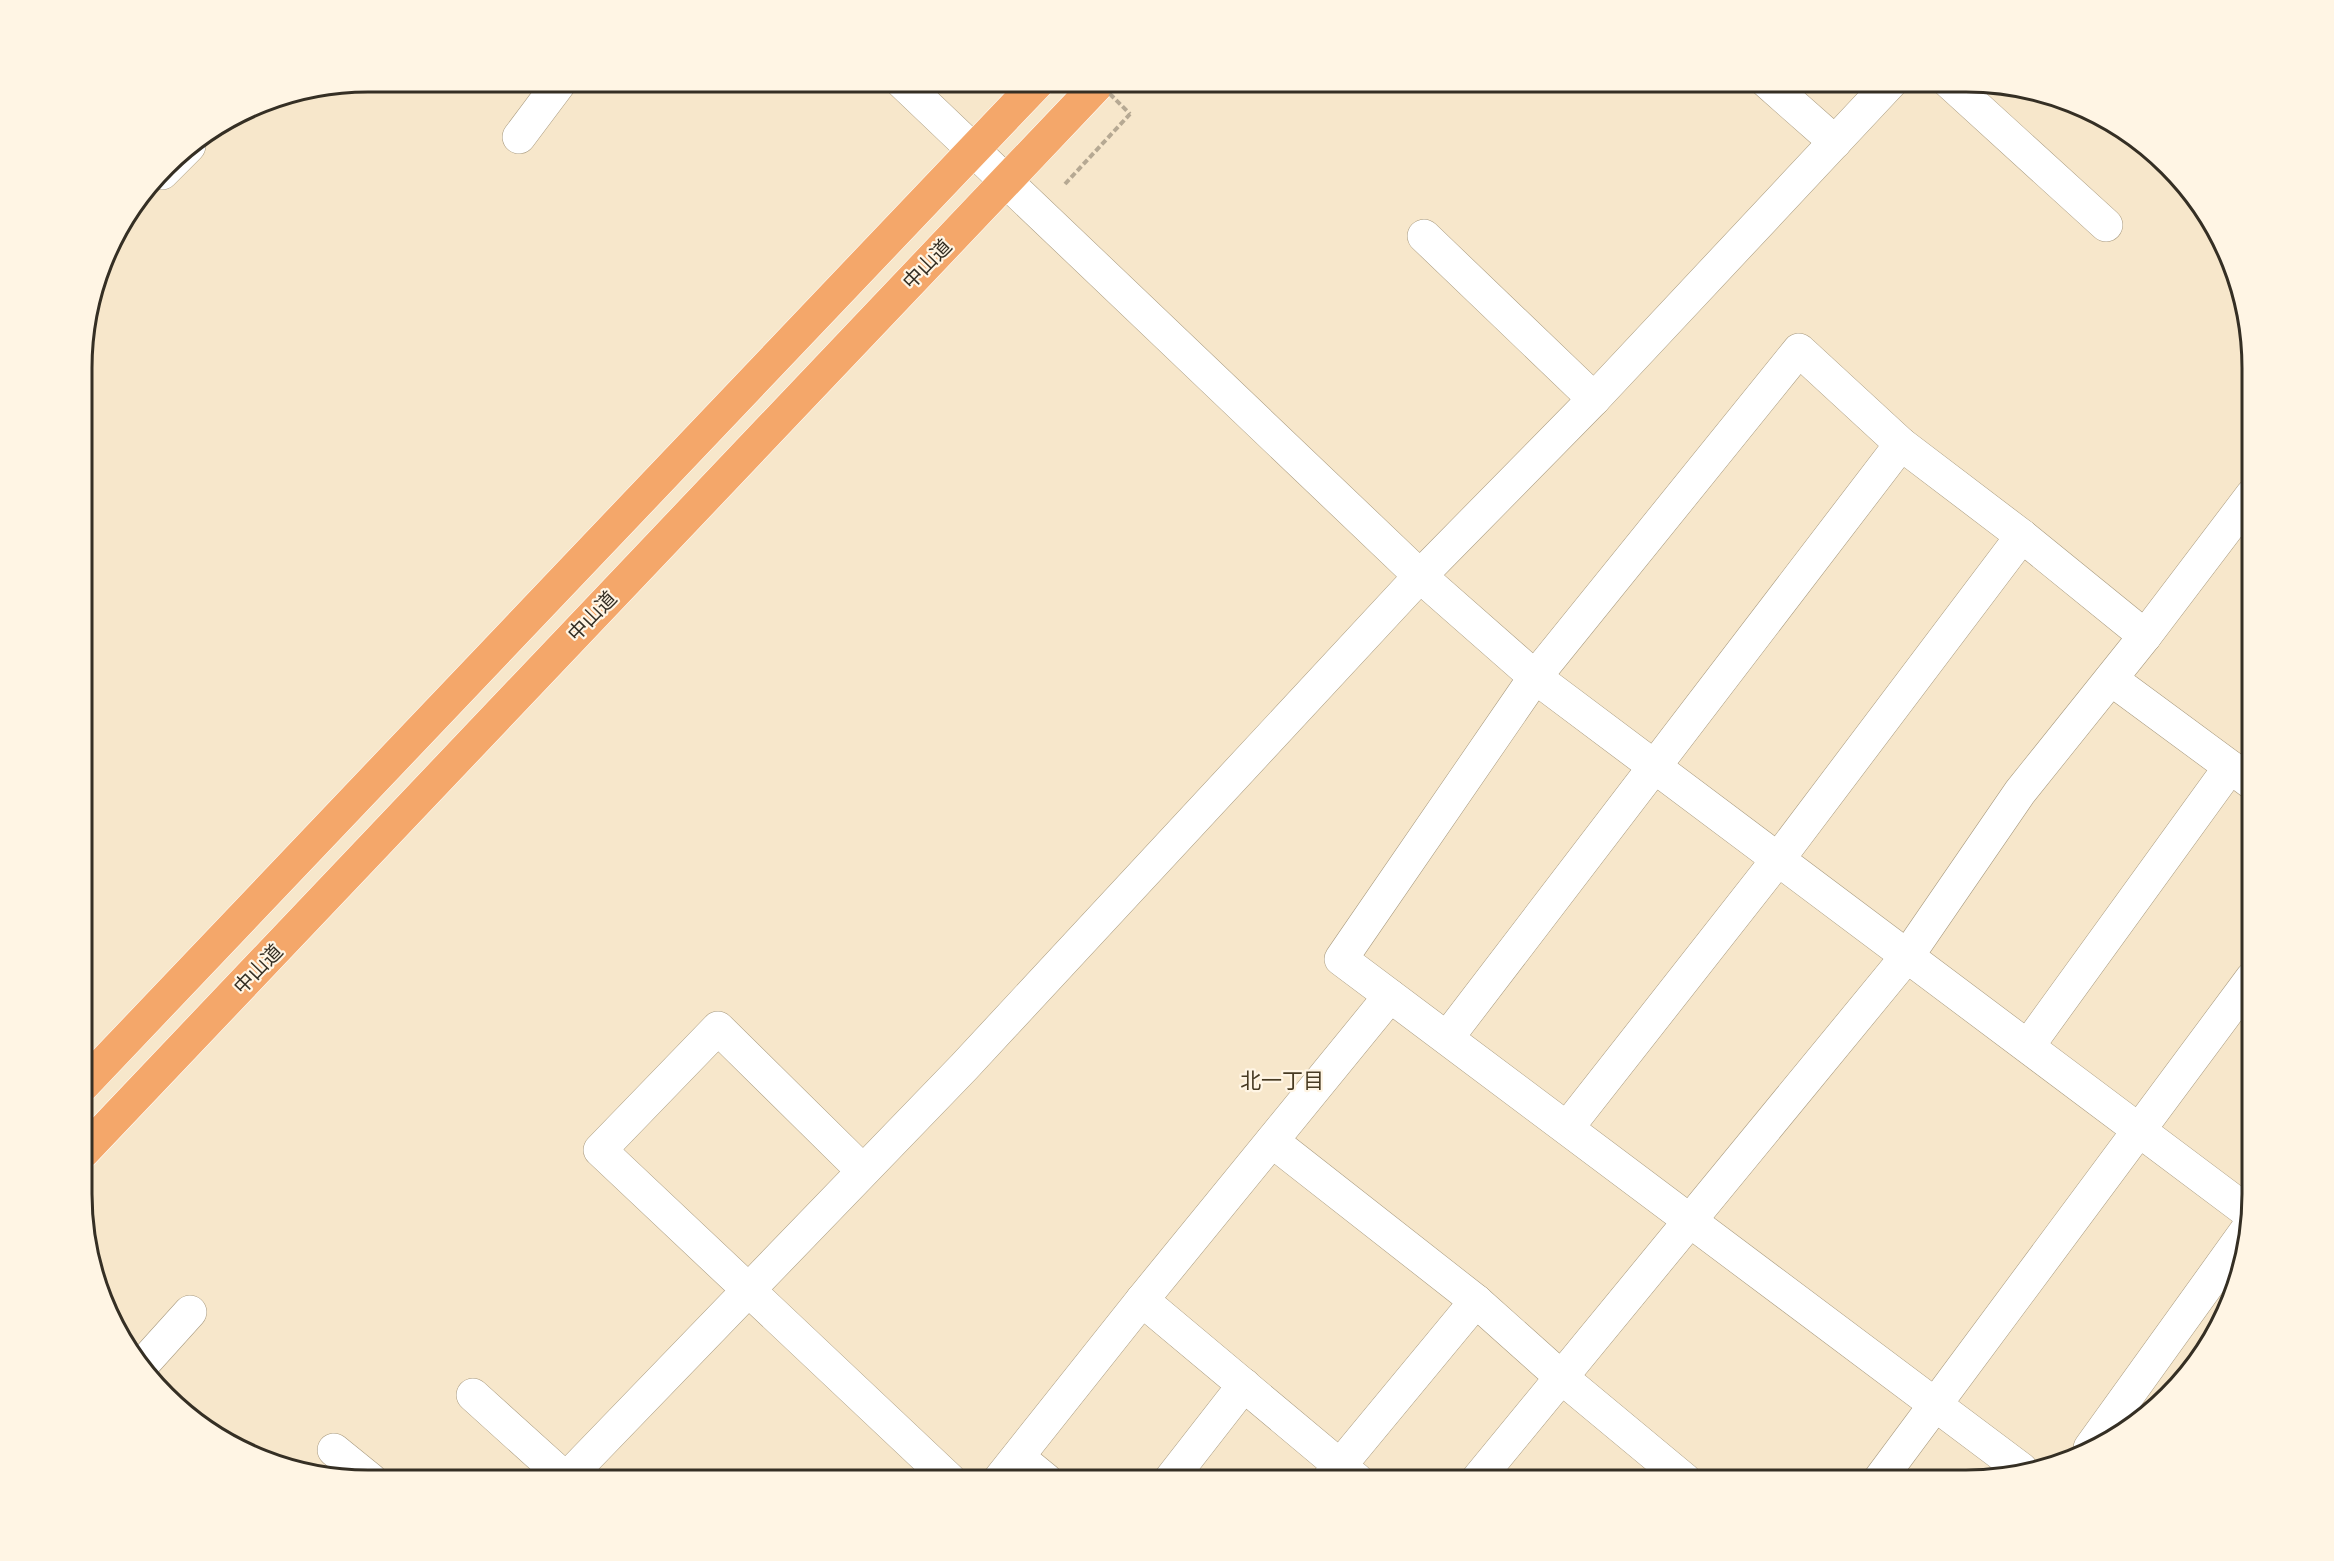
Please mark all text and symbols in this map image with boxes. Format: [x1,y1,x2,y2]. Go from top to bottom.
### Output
street label: 中山道 [898,234,956,294]
street label: 中山道 [563,586,621,646]
street label: 中山道 [229,939,287,999]
district label: 北一丁目 [1240,1068,1324,1093]

